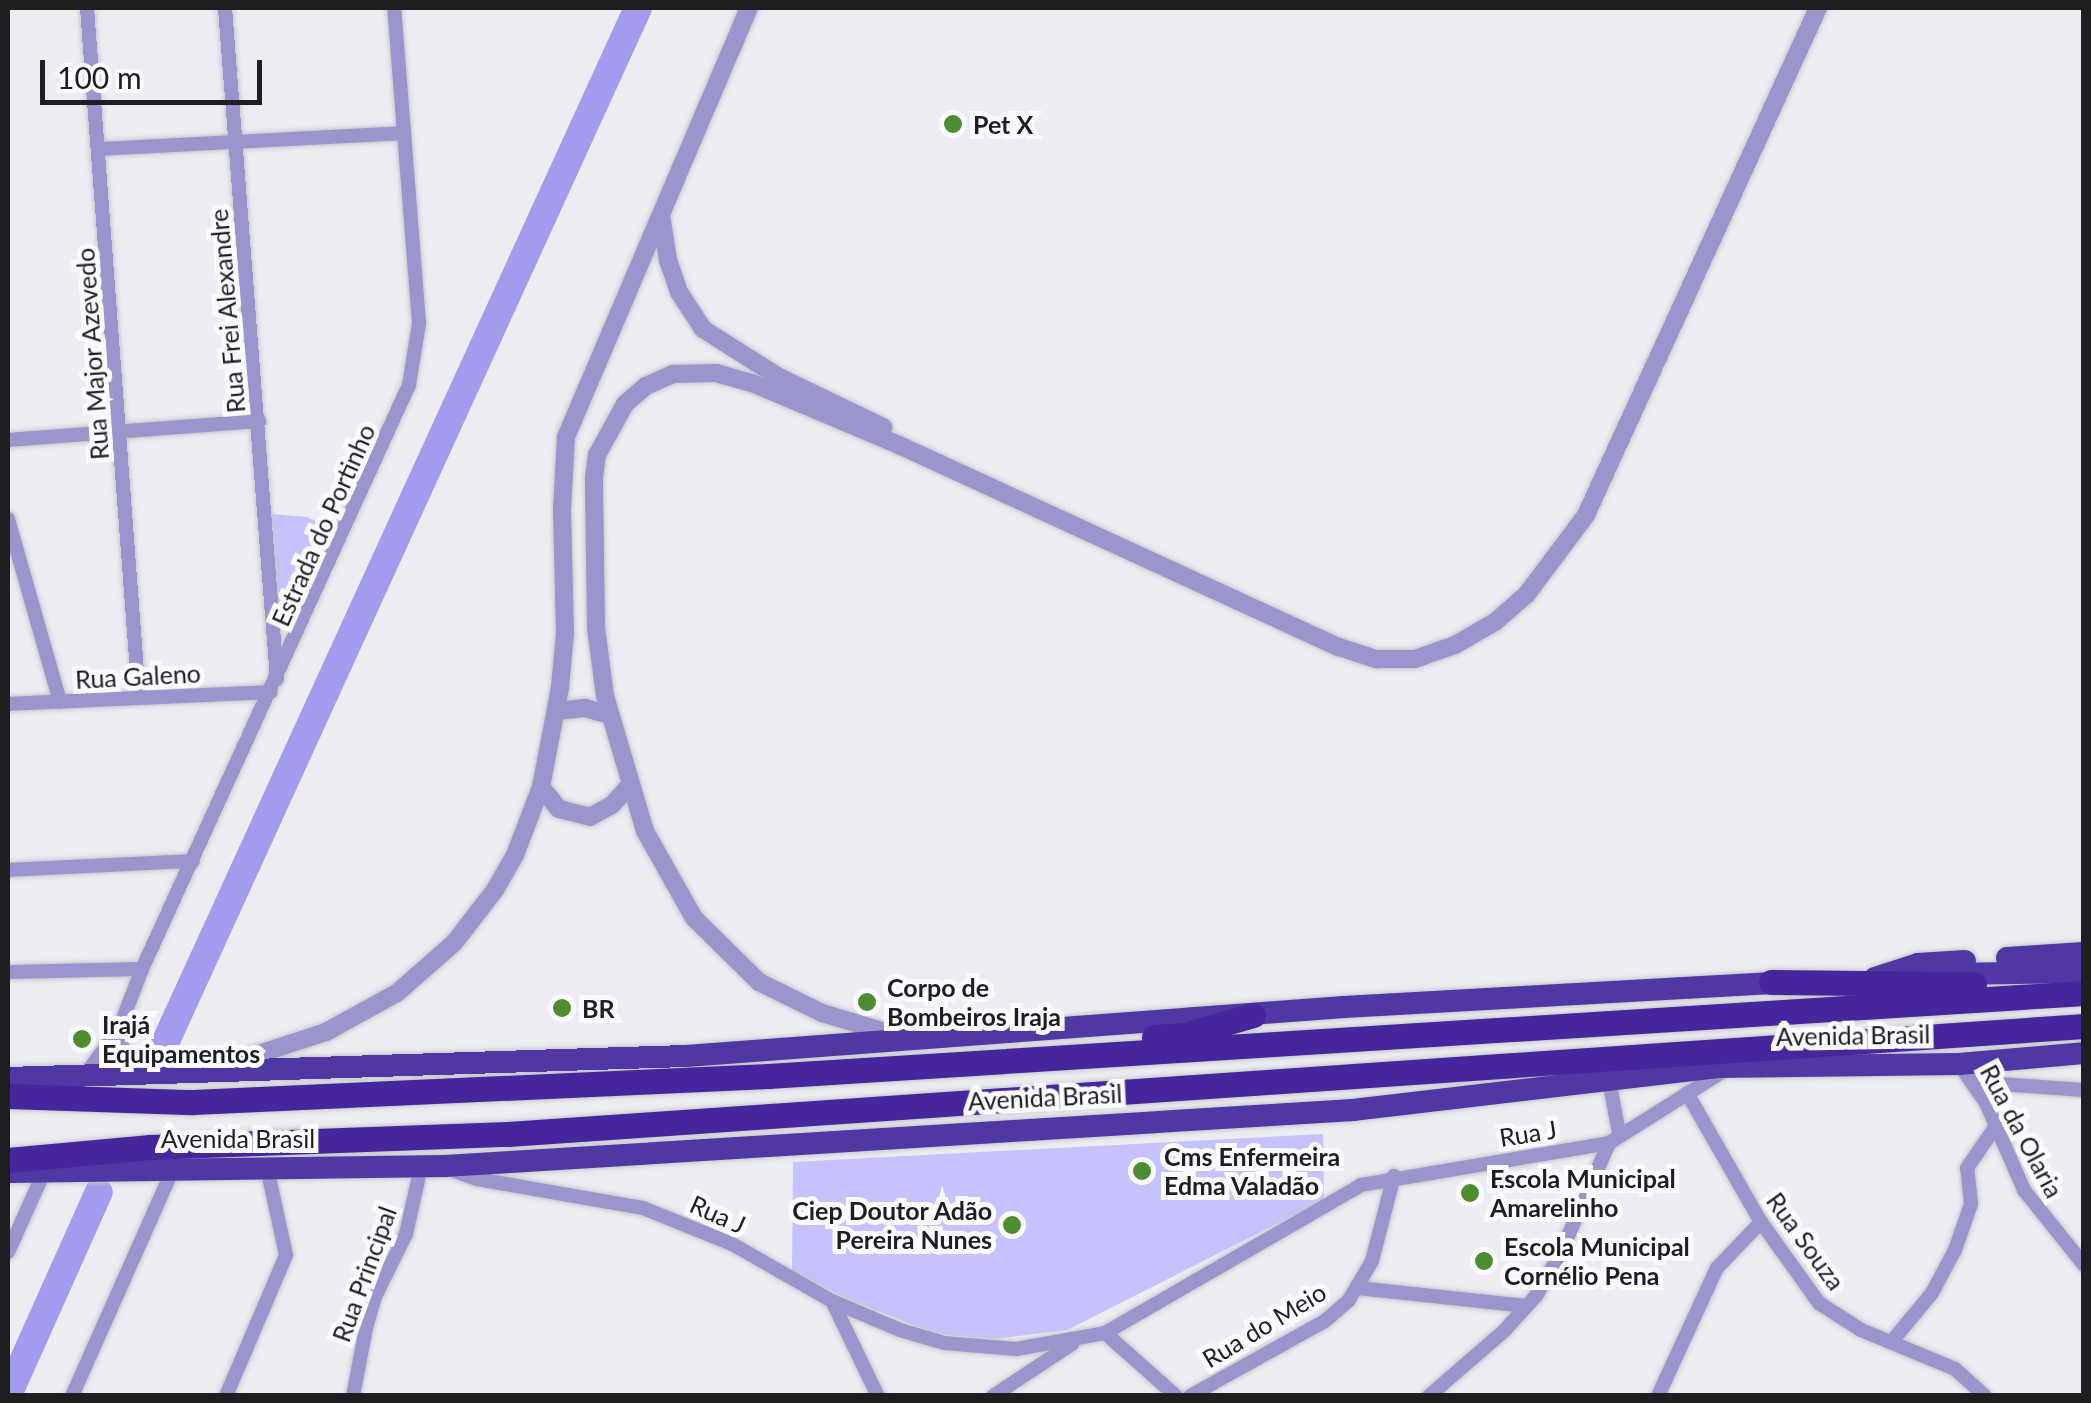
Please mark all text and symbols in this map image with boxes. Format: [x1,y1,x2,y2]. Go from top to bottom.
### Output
scale bar [45,40,268,102]
text: 100 m [57,59,142,95]
place label: Pet X [973,109,1033,139]
marker: Pet X [942,113,964,135]
street label: Rua Frei Alexandre [203,207,251,415]
street label: Rua Major Azevedo [70,246,114,462]
street label: Estrada do Portinho [265,419,381,631]
street label: Rua Galeno [74,658,202,694]
place label: Corpo de Bombeiros Iraja [887,973,1061,1032]
marker: Corpo de Bombeiros Iraja [856,991,878,1013]
place label: BR [582,993,615,1023]
marker: BR [551,997,573,1019]
place label: Irajá Equipamentos [102,1010,260,1069]
street label: Avenida Brasil [1776,1019,1930,1051]
marker: Irajá Equipamentos [71,1028,93,1050]
street label: Rua da Olaria [1974,1059,2070,1203]
street label: Avenida Brasil [967,1078,1123,1116]
street label: Rua J [1497,1114,1559,1152]
street label: Avenida Brasil [161,1123,315,1153]
place label: Cms Enfermeira Edma Valadão [1164,1142,1340,1201]
marker: Cms Enfermeira Edma Valadão [1129,1158,1155,1184]
place label: Escola Municipal Amarelinho [1490,1164,1676,1223]
marker: Escola Municipal Amarelinho [1459,1182,1481,1204]
street label: Rua Souza [1761,1186,1851,1296]
street label: Rua J [685,1188,751,1240]
place label: Ciep Doutor Adão Pereira Nunes [791,1196,992,1255]
street label: Rua Principal [326,1202,402,1346]
marker: Ciep Doutor Adão Pereira Nunes [1001,1214,1023,1236]
place label: Escola Municipal Cornélio Pena [1504,1232,1690,1291]
marker: Escola Municipal Cornélio Pena [1473,1250,1495,1272]
street label: Rua do Meio [1197,1276,1331,1374]

